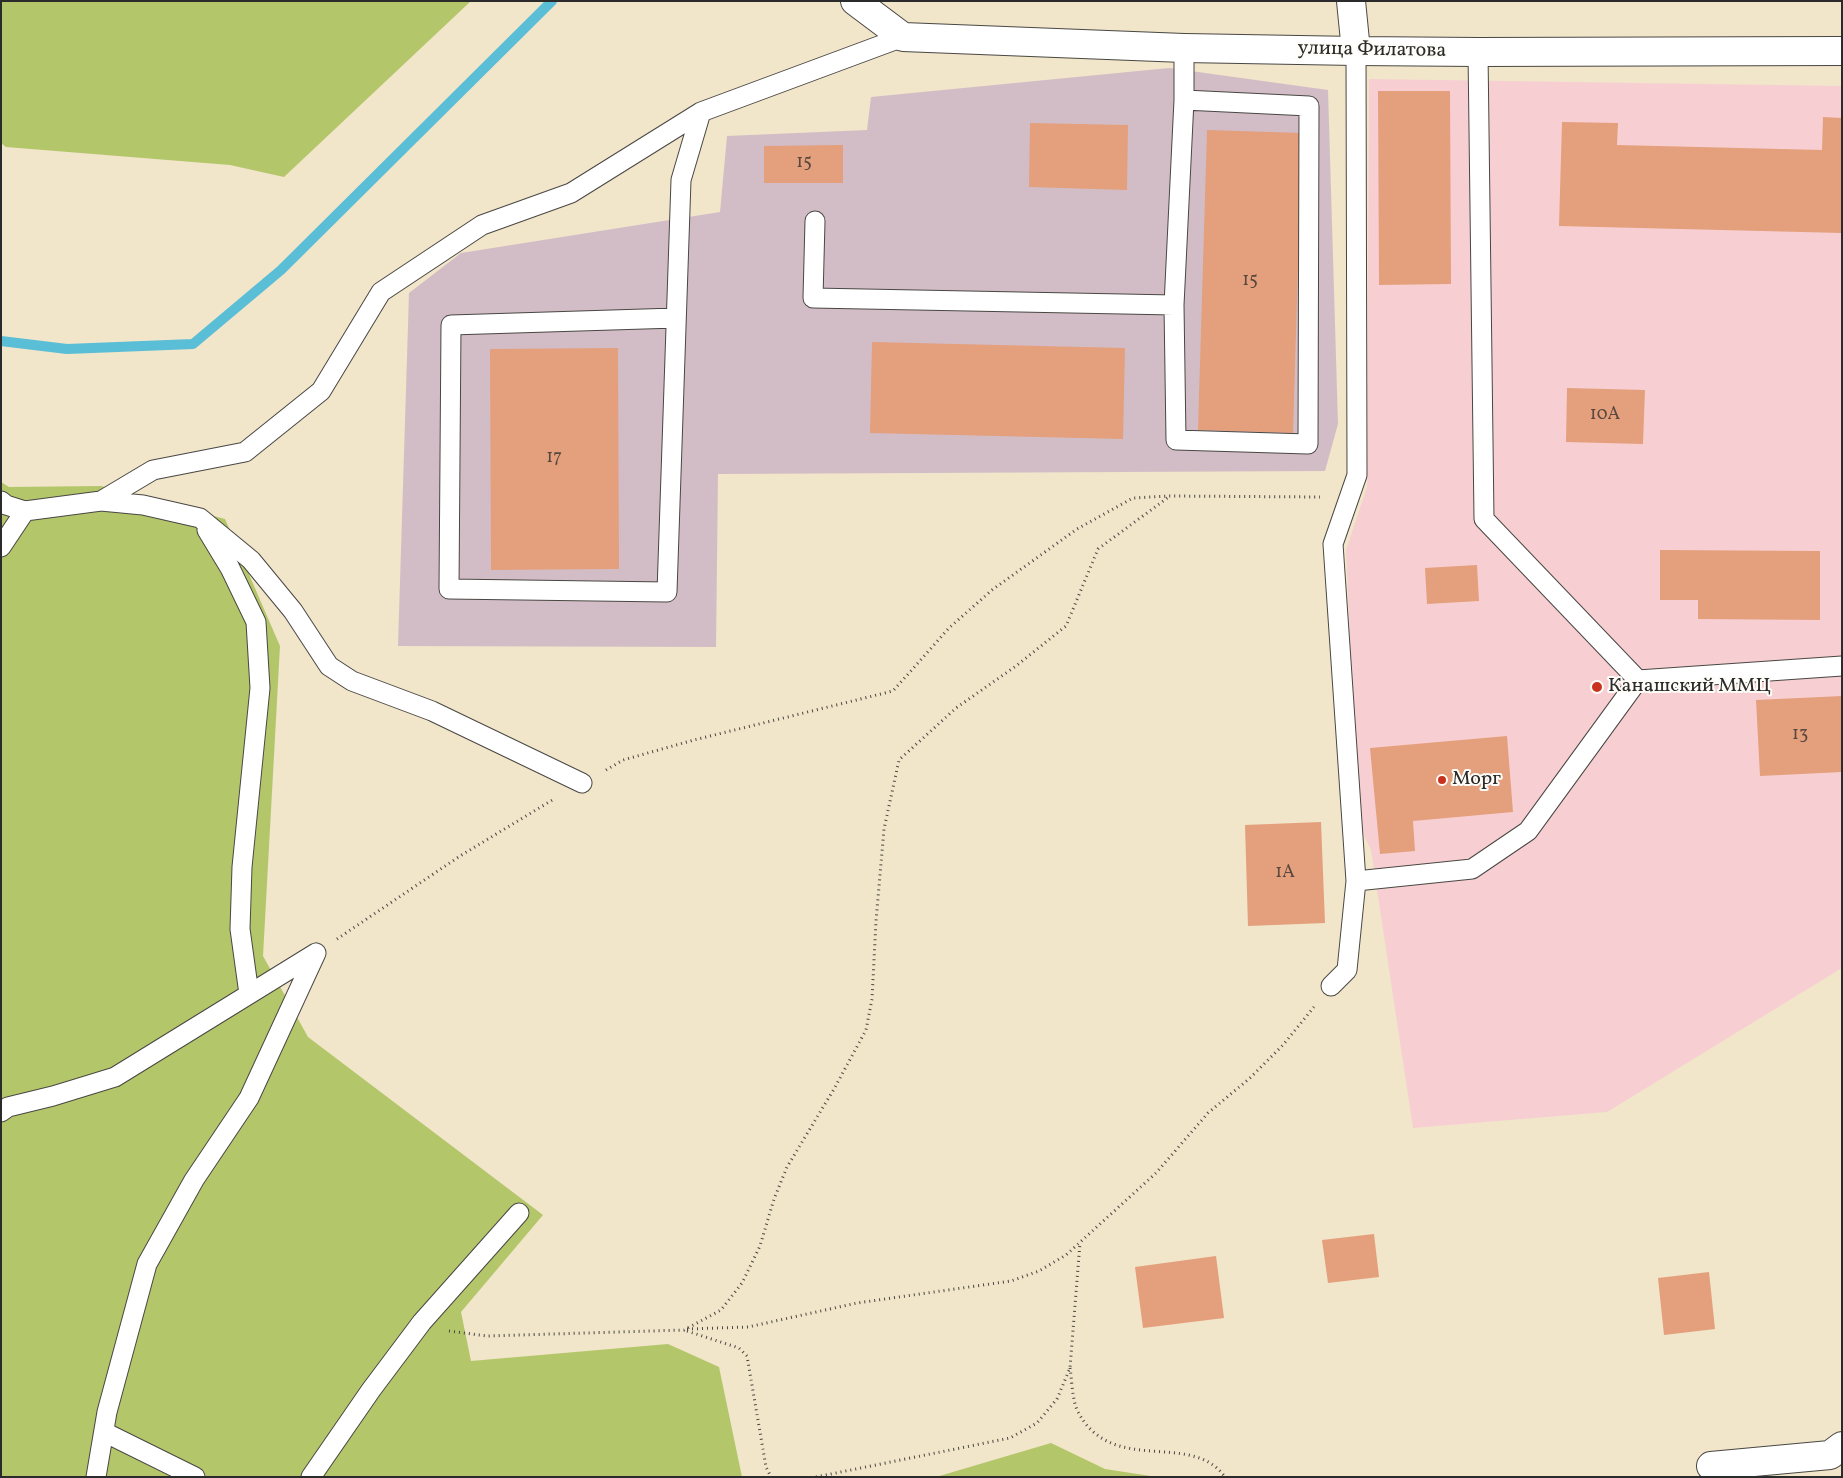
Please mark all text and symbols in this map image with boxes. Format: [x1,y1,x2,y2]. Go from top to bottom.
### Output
street label: улица Филатова [1297,38,1447,64]
house number: 15 [796,153,812,175]
house number: 15 [1242,271,1258,293]
house number: 10А [1590,405,1620,427]
house number: 17 [546,448,562,470]
place label: Канашский ММЦ [1608,675,1771,699]
marker: Канашский ММЦ [1590,680,1604,694]
house number: 13 [1792,725,1808,747]
place label: Морг [1452,768,1501,792]
marker: Морг [1436,774,1448,786]
house number: 1А [1275,863,1295,885]

